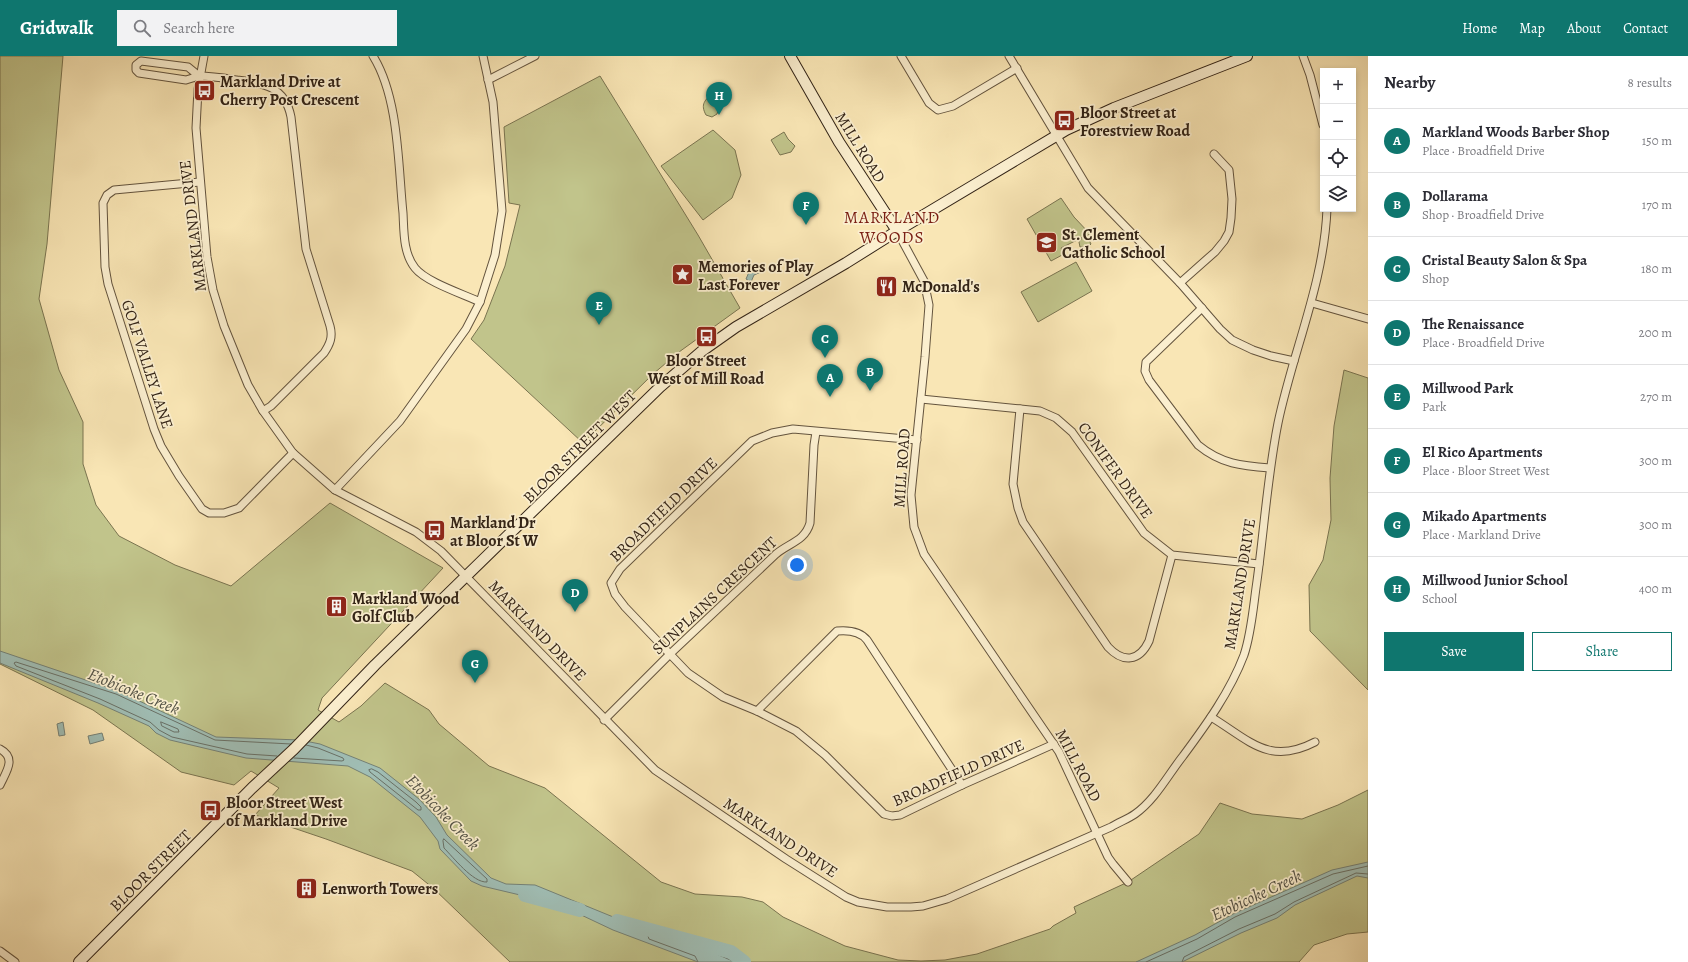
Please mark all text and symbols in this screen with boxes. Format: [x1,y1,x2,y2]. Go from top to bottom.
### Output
search box [117,10,397,46]
text: Gridwalk [20,15,93,41]
icon: search [131,17,153,39]
text: Search here [163,18,235,38]
text: Home [1462,19,1497,38]
text: Map [1519,19,1545,38]
text: About [1567,19,1601,38]
text: Contact [1623,19,1668,38]
map controls [1320,68,1356,212]
button: + [1320,68,1356,104]
place label: Markland Drive at Cherry Post Crescent [220,71,360,111]
text: Nearby [1384,71,1435,94]
text: 8 results [1628,74,1672,91]
bus stop icon: Markland Drive at Cherry Post Crescent [192,77,218,103]
pin: H [706,82,732,115]
place label: Bloor Street at Forestview Road [1080,102,1191,142]
button: − [1320,104,1356,140]
street label: MILL ROAD [830,108,891,187]
bus stop icon: Bloor Street at Forestview Road [1051,108,1077,134]
text: Markland Woods Barber Shop [1422,122,1609,142]
text: A [1393,132,1401,149]
text: 150 m [1642,132,1672,149]
button: locate [1320,140,1356,176]
text: Place · Broadfield Drive [1422,142,1545,159]
street label: MARKLAND DRIVE [174,159,212,293]
button: layers [1320,176,1356,212]
text: Dollarama [1422,186,1488,206]
pin: F [793,192,819,225]
text: B [1393,196,1401,213]
text: 170 m [1642,196,1672,213]
district label: MARKLAND WOODS [844,206,940,249]
text: Shop · Broadfield Drive [1422,206,1544,223]
place label: St. Clement Catholic School [1062,224,1166,264]
school or university icon: St. Clement Catholic School [1034,230,1060,256]
text: Cristal Beauty Salon & Spa [1422,250,1587,270]
place label: Memories of Play Last Forever [698,256,814,296]
text: C [1393,260,1401,277]
text: 180 m [1641,260,1672,277]
place icon: Memories of Play Last Forever [670,262,696,288]
text: Shop [1422,270,1449,287]
restaurant icon: McDonald's [873,273,899,299]
place label: McDonald's [902,276,980,298]
pin: E [586,292,612,325]
street label: GOLF VALLEY LANE [116,297,178,432]
text: The Renaissance [1422,314,1524,334]
bus stop icon: Bloor Street West of Mill Road [693,324,719,350]
text: D [1392,324,1402,341]
text: 200 m [1639,324,1672,341]
pin: C [812,325,838,358]
text: Place · Broadfield Drive [1422,334,1545,351]
place label: Bloor Street West of Mill Road [647,350,765,390]
pin: B [857,358,883,391]
pin: A [817,364,843,397]
text: Millwood Park [1422,378,1513,398]
street label: BLOOR STREET WEST [518,385,641,508]
text: E [1393,388,1401,405]
text: 270 m [1640,388,1672,405]
text: Park [1422,398,1446,415]
street label: CONIFER DRIVE [1073,418,1158,523]
street label: MILL ROAD [888,428,916,509]
text: El Rico Apartments [1422,442,1543,462]
street label: BROADFIELD DRIVE [605,452,723,567]
text: F [1394,452,1400,469]
text: 300 m [1639,452,1672,469]
text: Place · Bloor Street West [1422,462,1550,479]
text: Mikado Apartments [1422,506,1547,526]
place label: Markland Dr at Bloor St W [450,512,539,552]
text: G [1393,516,1401,533]
text: 300 m [1639,516,1672,533]
street label: MARKLAND DRIVE [1219,517,1261,651]
bus stop icon: Markland Dr at Bloor St W [422,518,448,544]
text: Place · Markland Drive [1422,526,1541,543]
street label: SUNPLAINS CRESCENT [647,532,782,660]
your location [787,555,807,575]
text: Millwood Junior School [1422,570,1568,590]
street label: MARKLAND DRIVE [485,576,591,684]
pin: D [562,579,588,612]
text: H [1392,580,1402,597]
text: 400 m [1639,580,1672,597]
place label: Markland Wood Golf Club [352,588,460,628]
text: School [1422,590,1457,607]
building icon: Markland Wood Golf Club [324,594,350,620]
button: Save [1384,632,1524,671]
button: Share [1532,632,1672,671]
pin: G [462,650,488,683]
water label: Etobicoke Creek [84,663,184,720]
street label: MILL ROAD [1050,725,1106,806]
street label: BROADFIELD DRIVE [889,734,1028,812]
water label: Etobicoke Creek [401,769,485,856]
place label: Bloor Street West of Markland Drive [226,792,347,832]
street label: MARKLAND DRIVE [719,793,842,883]
bus stop icon: Bloor Street West of Markland Drive [197,798,223,824]
street label: BLOOR STREET [105,825,197,916]
water label: Etobicoke Creek [1207,864,1305,926]
building icon: Lenworth Towers [294,875,320,901]
place label: Lenworth Towers [322,878,438,900]

